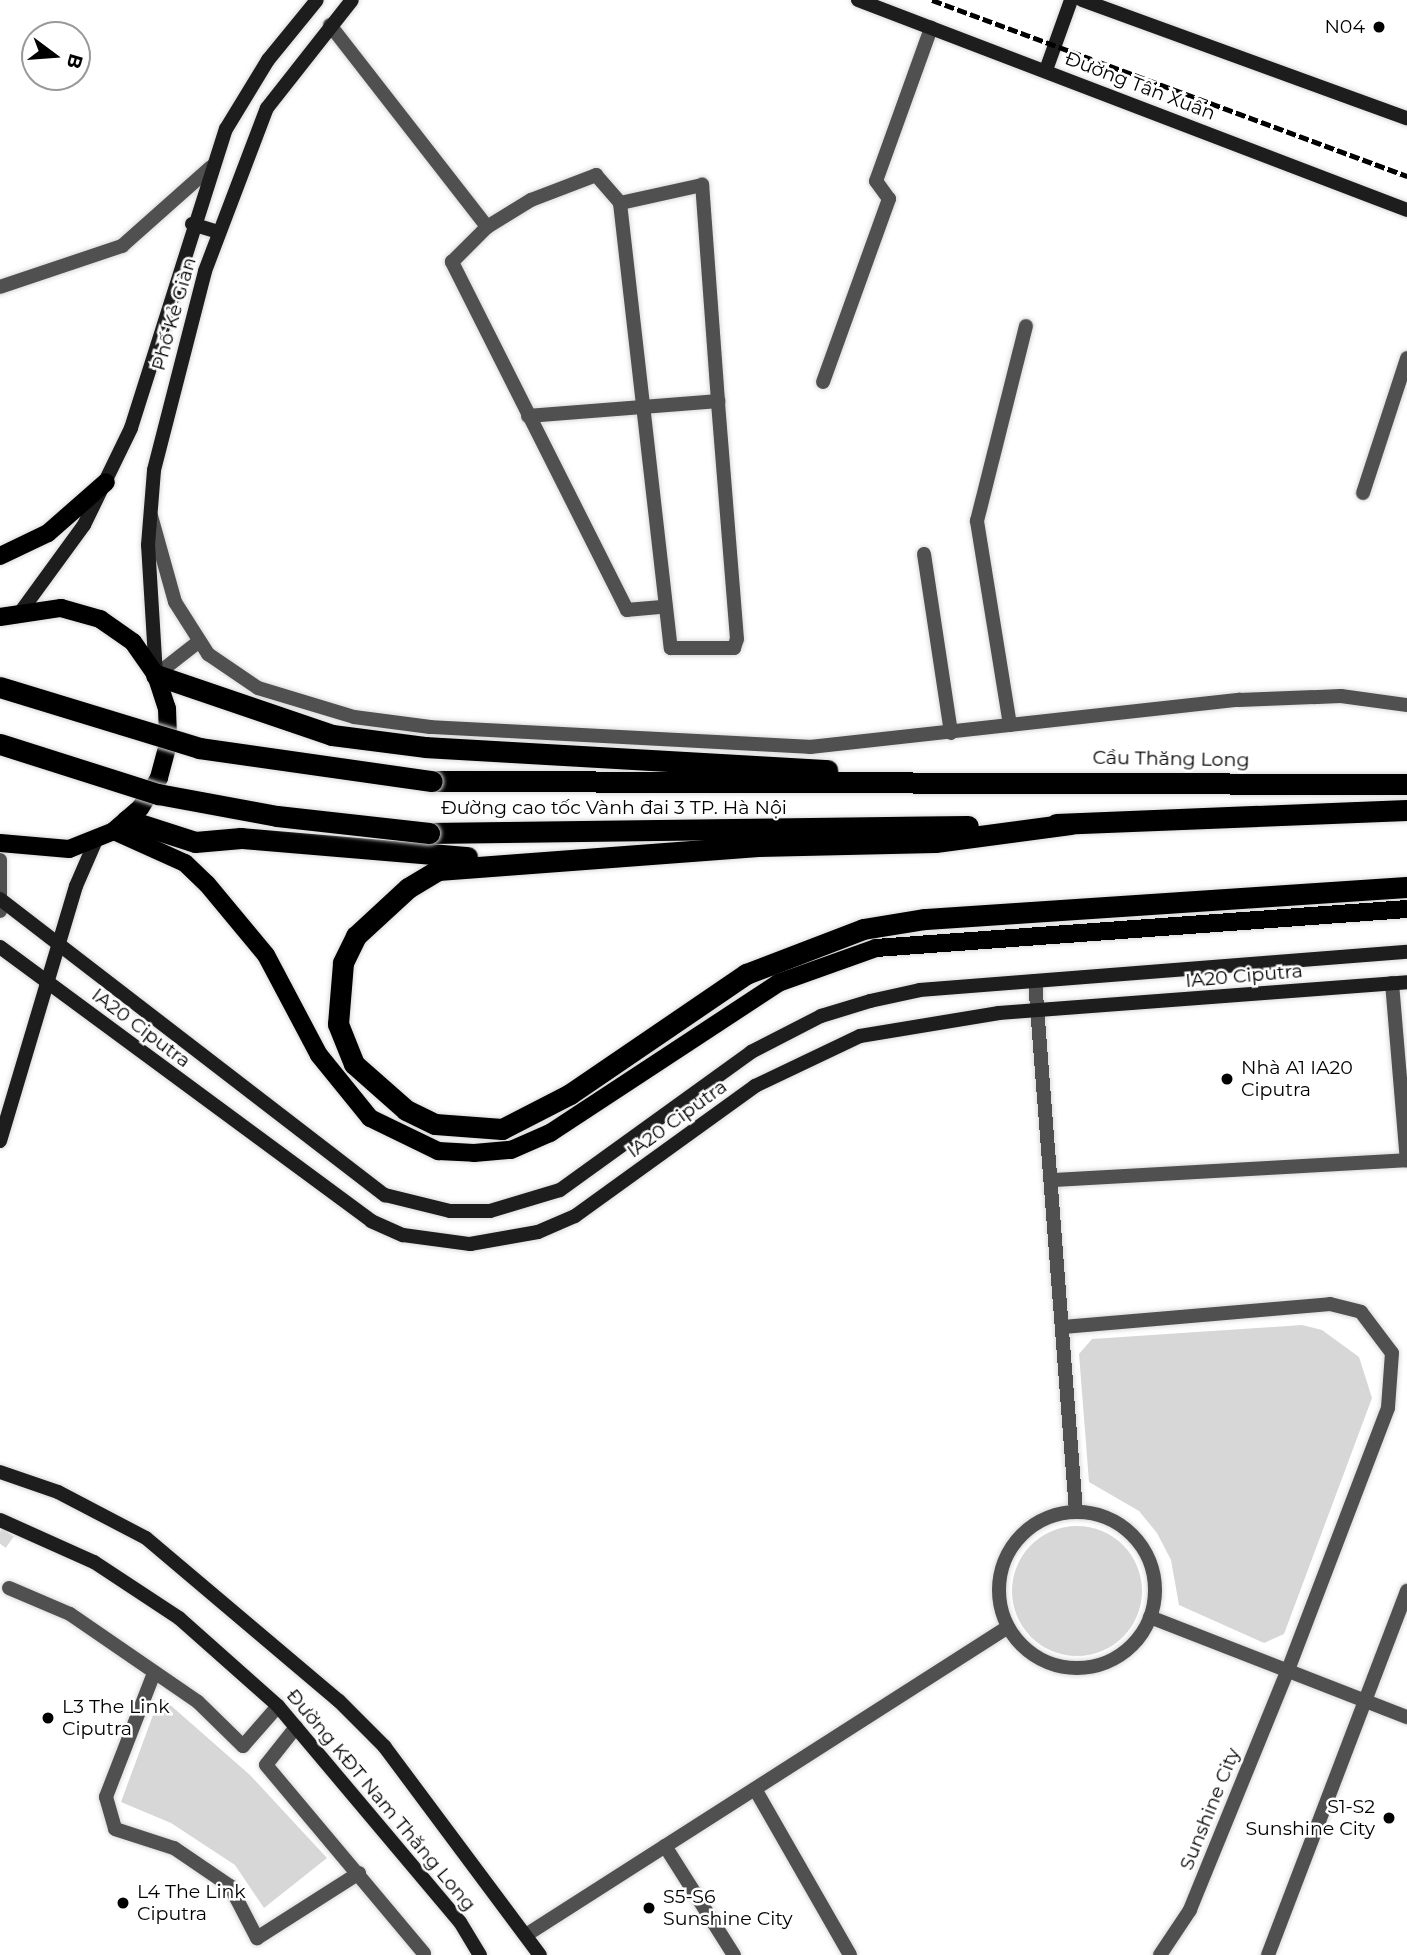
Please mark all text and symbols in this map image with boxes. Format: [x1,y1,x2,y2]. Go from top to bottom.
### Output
place label: N04 [1324,16,1365,38]
marker: N04 [1371,19,1387,35]
north arrow [21,21,91,91]
street label: Đường Tân Xuân [1062,47,1218,125]
text: B [62,51,88,72]
street label: Phố Kẻ Giàn [147,255,201,373]
street label: Cầu Thăng Long [1092,746,1250,772]
street label: Đường cao tốc Vành đai 3 TP. Hà Nội [441,797,787,819]
street label: IA20 Ciputra [1184,960,1304,992]
street label: IA20 Ciputra [87,983,195,1073]
place label: Nhà A1 IA20 Ciputra [1241,1057,1353,1101]
marker: Nhà A1 IA20 Ciputra [1219,1071,1235,1087]
street label: IA20 Ciputra [623,1075,731,1163]
street label: Đường KĐT Nam Thăng Long [281,1684,481,1916]
place label: L3 The Link Ciputra [62,1696,170,1740]
marker: L3 The Link Ciputra [40,1710,56,1726]
street label: Sunshine City [1175,1745,1245,1873]
place label: S1-S2 Sunshine City [1245,1796,1375,1840]
marker: S1-S2 Sunshine City [1381,1810,1397,1826]
place label: L4 The Link Ciputra [137,1881,246,1925]
place label: S5-S6 Sunshine City [663,1886,793,1930]
marker: L4 The Link Ciputra [115,1895,131,1911]
marker: S5-S6 Sunshine City [641,1900,657,1916]

